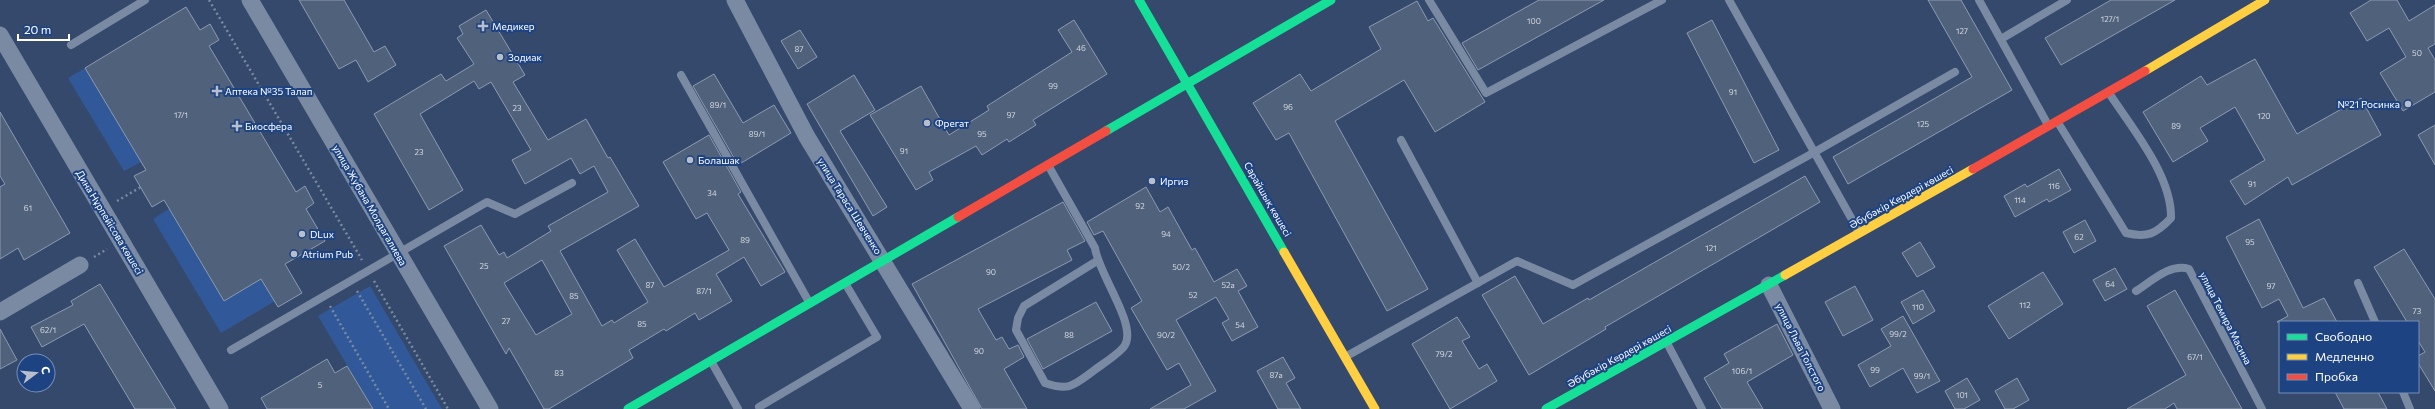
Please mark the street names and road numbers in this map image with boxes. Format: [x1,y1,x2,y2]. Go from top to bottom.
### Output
street label: улица Жубана Молдагалиева [330,142,410,268]
street label: улица Тараса Шевченко [815,156,885,256]
street label: Сарайшық көшесі [1242,160,1294,238]
street label: Әбубәкір Кердері көшесі [1847,163,1955,231]
street label: Дина Нұрпейісова көшесі [74,168,146,276]
street label: улица Темира Масина [2197,270,2255,366]
street label: улица Льва Толстого [1774,301,1828,393]
street label: Әбубәкір Кердері көшесі [1565,322,1673,390]

